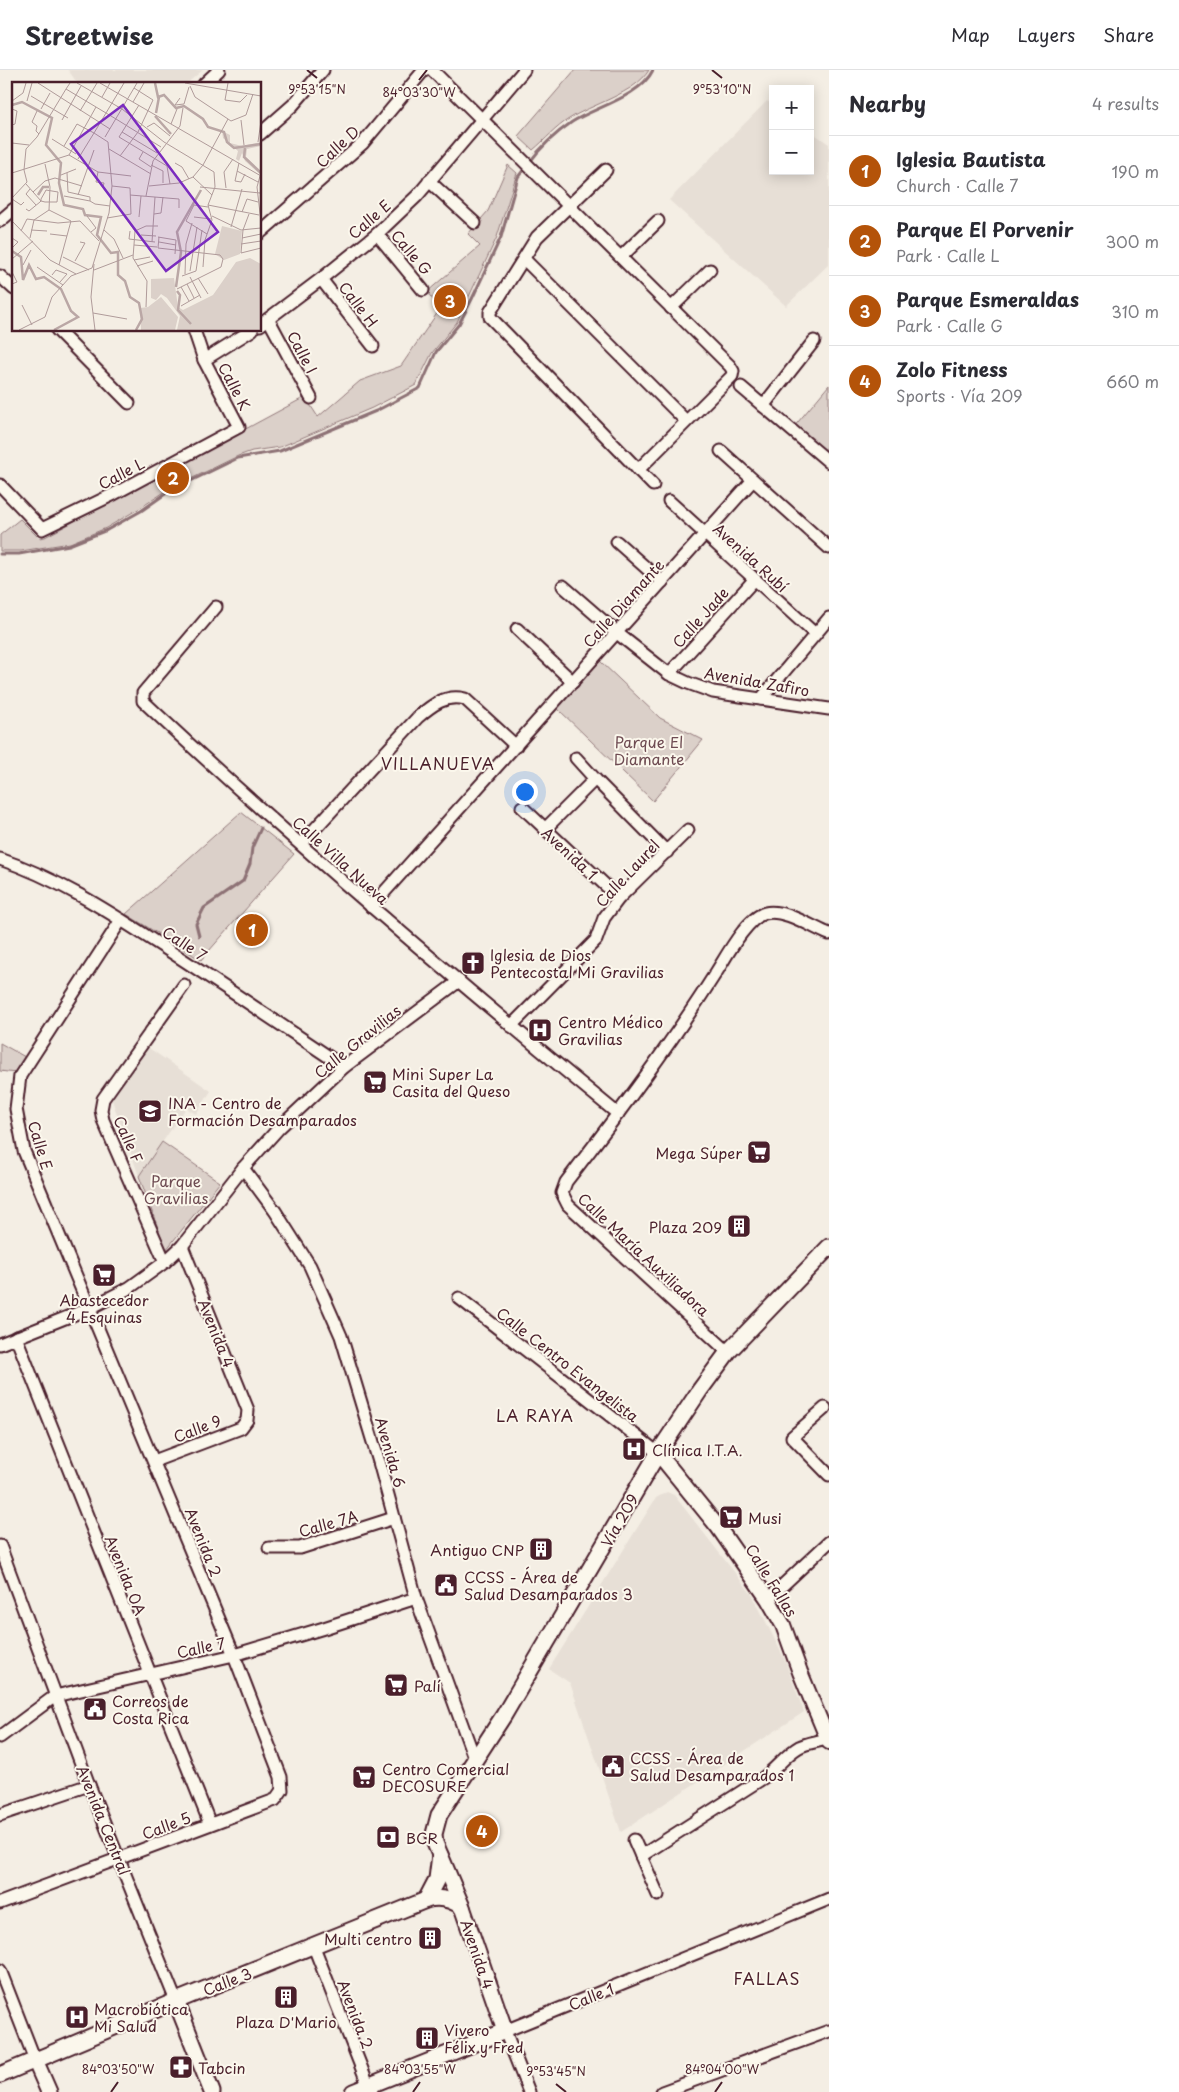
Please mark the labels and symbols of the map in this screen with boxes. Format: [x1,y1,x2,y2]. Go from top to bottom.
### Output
text: 9°53'15"N [288,80,346,98]
text: 9°53'10"N [693,80,751,98]
inset map [12,82,261,331]
text: 84°03'30"W [382,83,456,101]
street label: Calle D [310,119,364,173]
street label: Calle E [343,194,395,244]
street label: Calle G [386,224,438,280]
street label: Calle H [334,276,384,332]
pin: 3 [434,282,466,320]
street label: Calle I [282,327,324,377]
street label: Calle K [213,358,257,414]
street label: Calle L [94,451,148,495]
pin: 2 [157,459,189,497]
street label: Avenida Rubí [708,517,794,598]
street label: Calle Diamante [577,554,669,652]
street label: Calle Jade [666,581,734,653]
street label: Avenida Zafiro [703,660,811,702]
park label: Parque El Diamante [614,730,684,770]
district label: VILLANUEVA [381,751,495,775]
your location [512,779,538,805]
street label: Calle Villa Nueva [288,810,395,910]
street label: Avenida 1 [537,821,603,885]
street label: Calle Laurel [590,834,664,912]
pin: 1 [236,911,268,949]
street label: Calle 7 [158,920,212,966]
place label: Iglesia de Dios Pentecostal Mi Gravilias [490,943,664,983]
church icon: Iglesia de Dios Pentecostal Mi Gravilias [460,950,486,976]
street label: Calle Gravilias [309,999,406,1083]
place label: Centro Médico Gravilias [558,1010,663,1050]
hospital icon: Centro Médico Gravilias [527,1017,553,1043]
place label: Mini Super La Casita del Queso [392,1062,510,1102]
supermarket icon: Mini Super La Casita del Queso [362,1069,388,1095]
place label: INA - Centro de Formación Desamparados [168,1091,357,1131]
school or university icon: INA - Centro de Formación Desamparados [137,1098,163,1124]
street label: Calle F [108,1112,150,1167]
street label: Calle E [23,1118,59,1172]
supermarket icon: Mega Súper [746,1139,772,1165]
place label: Mega Súper [656,1141,742,1164]
park label: Parque Gravilias [144,1169,208,1209]
street label: Calle María Auxiliadora [573,1187,716,1322]
building icon: Plaza 209 [726,1213,752,1239]
place label: Plaza 209 [649,1215,722,1238]
supermarket icon: Abastecedor 4 Esquinas [91,1262,117,1288]
place label: Abastecedor 4 Esquinas [60,1288,149,1328]
street label: Avenida 4 [193,1295,241,1371]
street label: Calle Centro Evangelista [492,1301,645,1427]
district label: LA RAYA [496,1403,574,1427]
street label: Calle 9 [170,1408,224,1448]
street label: Avenida 6 [370,1414,412,1490]
hospital icon: Clínica I.T.A. [621,1436,647,1462]
place label: Clínica I.T.A. [652,1438,743,1461]
street label: Vía 209 [594,1489,644,1551]
street label: Avenida 2 [180,1504,228,1580]
street label: Calle 7A [296,1504,360,1542]
supermarket icon: Musi [718,1504,744,1530]
place label: Musi [748,1506,782,1529]
street label: Avenida 0A [99,1531,153,1619]
building icon: Antiguo CNP [528,1536,554,1562]
place label: Antiguo CNP [430,1538,524,1561]
street label: Calle Fallas [740,1539,804,1621]
place label: CCSS - Área de Salud Desamparados 3 [464,1565,633,1605]
public building icon: CCSS - Área de Salud Desamparados 3 [433,1572,459,1598]
street label: Calle 7 [174,1631,228,1663]
supermarket icon: Palí [383,1672,409,1698]
place label: Palí [414,1674,442,1697]
place label: Correos de Costa Rica [112,1689,189,1729]
public building icon: Correos de Costa Rica [82,1696,108,1722]
place label: CCSS - Área de Salud Desamparados 1 [630,1746,794,1786]
public building icon: CCSS - Área de Salud Desamparados 1 [600,1753,626,1779]
place label: Centro Comercial DECOSURE [382,1757,509,1797]
street label: Avenida Central [71,1762,137,1878]
supermarket icon: Centro Comercial DECOSURE [351,1764,377,1790]
street label: Calle 5 [138,1805,194,1845]
pin: 4 [466,1812,498,1850]
bank icon: BCR [375,1824,401,1850]
place label: BCR [406,1826,438,1849]
street label: Avenida 4 [455,1916,501,1992]
building icon: Multi centro [417,1925,443,1951]
place label: Multi centro [324,1927,412,1950]
street label: Calle 3 [199,1961,255,2001]
district label: FALLAS [734,1966,800,1990]
street label: Avenida 2 [332,1976,380,2052]
street label: Calle 1 [565,1976,617,2016]
building icon: Plaza D'Mario [273,1984,299,2010]
place label: Macrobiótica Mi Salud [94,1997,189,2037]
hospital icon: Macrobiótica Mi Salud [64,2004,90,2030]
place label: Plaza D'Mario [235,2010,337,2033]
place label: Vivero Félix y Fred [444,2018,524,2058]
building icon: Vivero Félix y Fred [414,2025,440,2051]
pharmacy icon: Tabcin [168,2054,194,2080]
place label: Tabcin [198,2056,246,2079]
text: 84°03'50"W [82,2060,155,2078]
text: 84°03'55"W [384,2060,457,2078]
text: 84°04'00"W [685,2060,760,2078]
text: 9°53'45"N [526,2062,586,2080]

